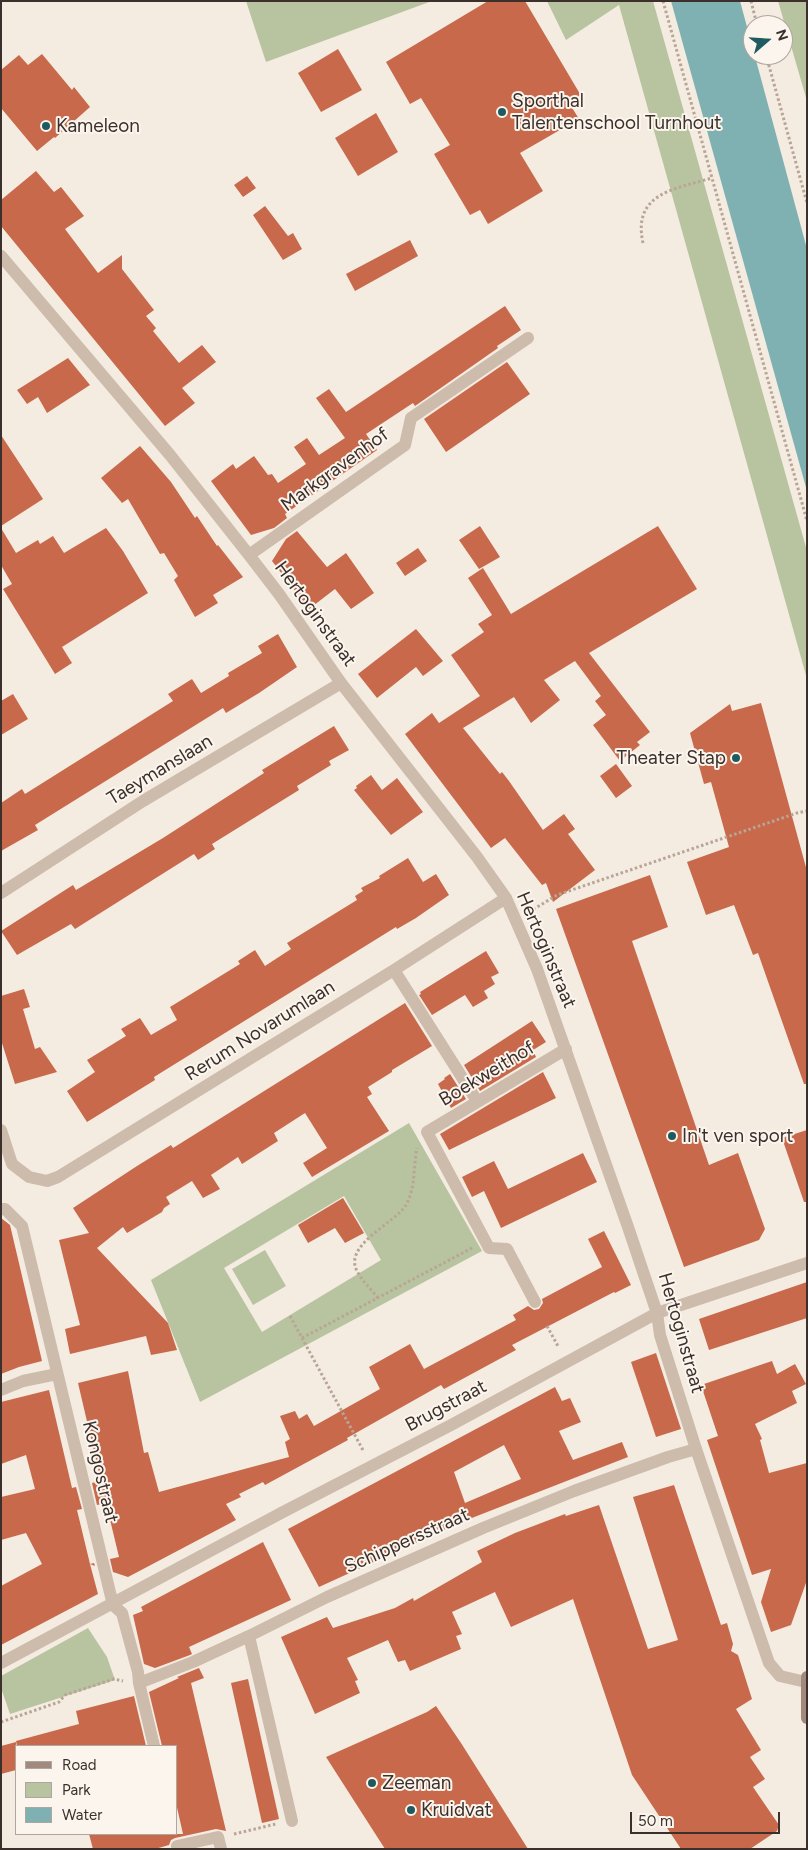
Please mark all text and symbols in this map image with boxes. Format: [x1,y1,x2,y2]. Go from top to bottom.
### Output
north arrow [743,15,793,65]
text: N [772,27,792,43]
place label: Sporthal Talentenschool Turnhout [512,90,722,134]
marker: Sporthal Talentenschool Turnhout [496,106,508,118]
place label: Kameleon [56,115,140,137]
marker: Kameleon [40,120,52,132]
street label: Markgravenhof [277,423,393,517]
street label: Hertoginstraat [269,557,361,671]
street label: Taeymanslaan [103,730,217,810]
place label: Theater Stap [617,747,726,769]
marker: Theater Stap [730,752,742,764]
street label: Hertoginstraat [511,888,581,1012]
street label: Rerum Novarumlaan [181,976,339,1086]
street label: Boekweithof [435,1037,539,1111]
place label: In't ven sport [682,1125,793,1147]
marker: In't ven sport [666,1130,678,1142]
street label: Hertoginstraat [653,1270,709,1396]
street label: Brugstraat [401,1375,491,1437]
street label: Kongostraat [77,1419,123,1525]
street label: Schippersstraat [341,1503,473,1579]
legend [15,1745,178,1835]
text: Road [62,1756,97,1774]
place label: Zeeman [382,1772,451,1794]
marker: Zeeman [366,1777,378,1789]
text: Park [62,1781,91,1799]
place label: Kruidvat [421,1799,492,1821]
scale bar [633,1802,783,1834]
marker: Kruidvat [405,1804,417,1816]
text: Water [62,1806,102,1824]
text: 50 m [638,1812,673,1830]

